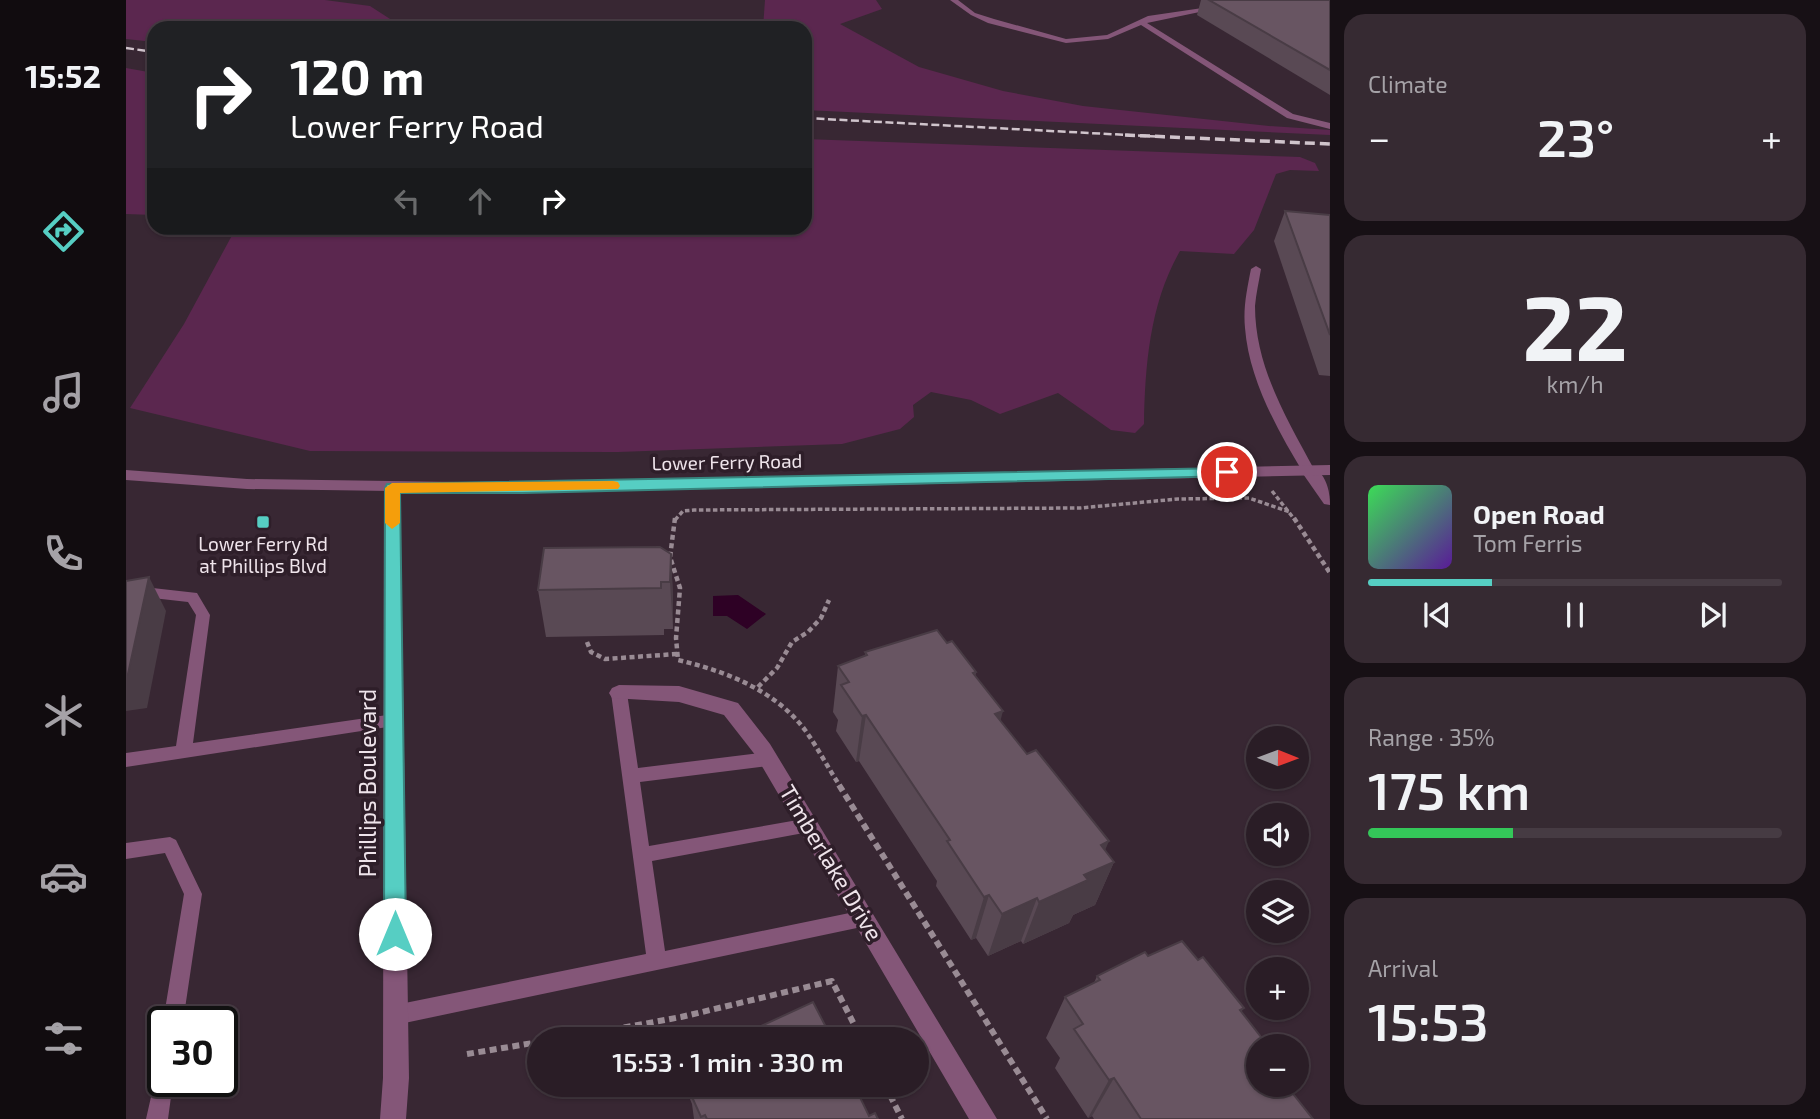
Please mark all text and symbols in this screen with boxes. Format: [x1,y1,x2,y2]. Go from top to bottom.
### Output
text: 120 m [290,46,424,105]
icon: right [175,49,266,140]
text: 15:52 [25,56,101,94]
text: Climate [1368,70,1448,98]
text: 23° [1537,105,1614,167]
text: Lower Ferry Road [290,106,544,144]
text: − [1368,114,1390,160]
text: + [1761,114,1782,160]
icon: left [388,182,426,220]
icon: ahead [461,182,499,220]
icon: right [534,182,572,220]
icon: directions [39,207,88,256]
text: 22 [1522,270,1628,379]
icon: music [39,368,88,417]
text: km/h [1546,370,1604,398]
pin [1197,442,1257,502]
street label: Lower Ferry Road [651,449,803,474]
icon: arrive [1208,453,1246,491]
text: Open Road [1473,498,1605,529]
marker: Lower Ferry Rd at Phillips Blvd [255,514,271,530]
icon: phone [39,529,88,578]
text: Tom Ferris [1473,529,1582,557]
place label: Lower Ferry Rd at Phillips Blvd [198,532,328,577]
icon: previous [1418,596,1456,634]
icon: pause [1556,596,1594,634]
icon: next [1694,596,1732,634]
street label: Phillips Boulevard [353,689,381,877]
icon: climate [39,691,88,740]
text: Range · 35% [1368,723,1495,751]
north arrow [1246,726,1309,789]
map controls [1246,726,1309,1097]
text: 175 km [1368,758,1530,820]
street label: Timberlake Drive [774,779,889,945]
button: sound [1246,803,1309,866]
icon: car [39,852,88,901]
button: layers [1246,880,1309,943]
position arrow [358,897,432,971]
text: Arrival [1368,954,1438,982]
button: + [1246,957,1309,1020]
text: 15:53 [1368,989,1489,1051]
speed limit sign: 30 [147,1006,238,1097]
icon: filters [39,1014,88,1063]
button: − [1246,1034,1309,1097]
text: 15:53 · 1 min · 330 m [612,1046,844,1077]

